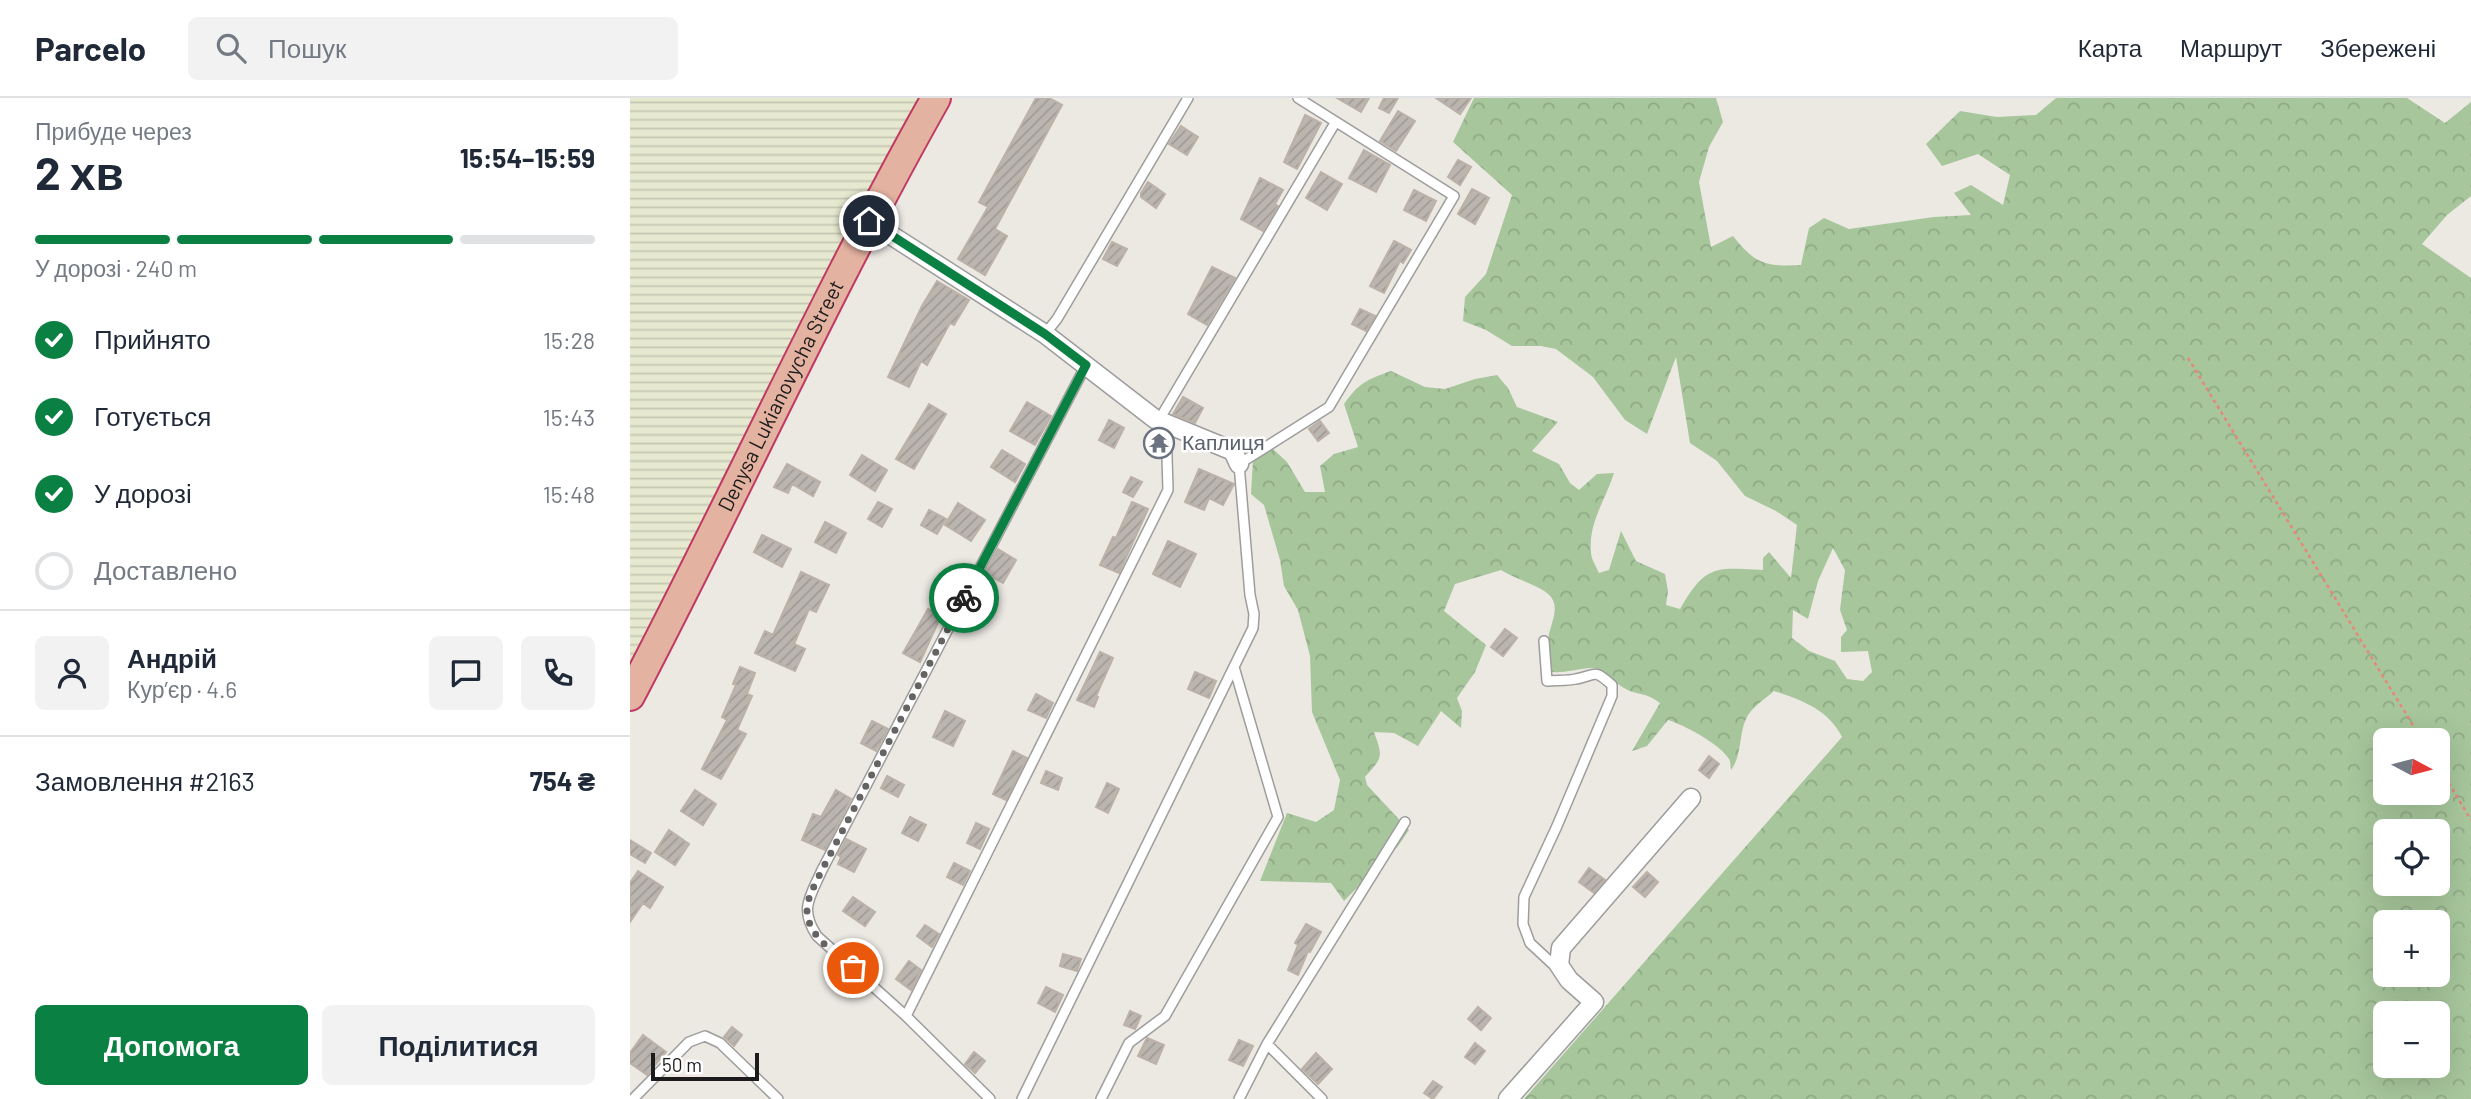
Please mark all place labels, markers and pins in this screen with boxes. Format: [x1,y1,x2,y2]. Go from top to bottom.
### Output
pin [839,191,899,251]
temple icon: Каплиця [1142,426,1176,460]
place label: Каплиця [1182,429,1265,454]
pin [823,938,883,998]

